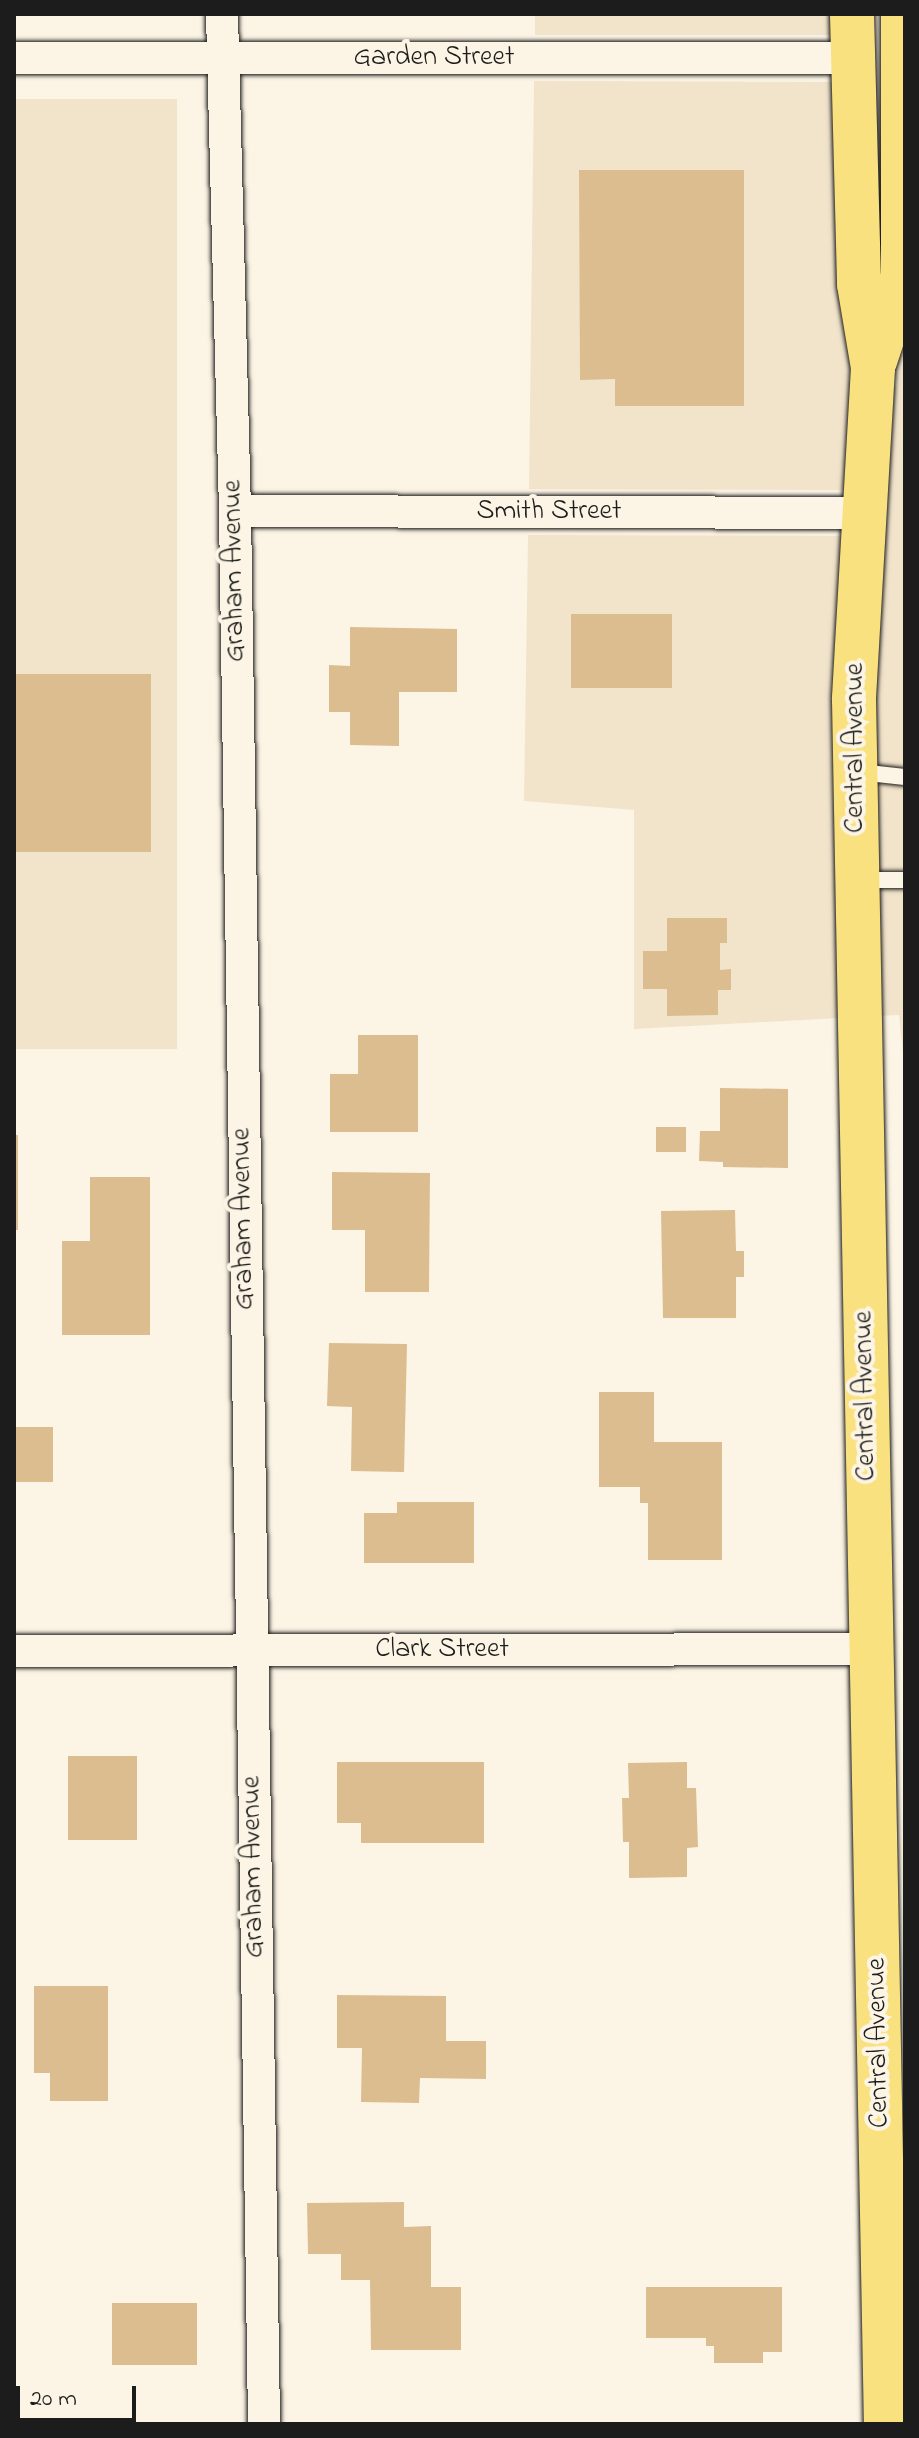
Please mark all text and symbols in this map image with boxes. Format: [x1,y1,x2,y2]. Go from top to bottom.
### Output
street label: Garden Street [354,41,514,75]
street label: Graham Avenue [217,480,253,662]
street label: Smith Street [476,495,622,529]
street label: Central Avenue [839,663,873,833]
street label: Graham Avenue [226,1128,262,1310]
street label: Central Avenue [848,1311,884,1481]
street label: Clark Street [375,1633,509,1667]
street label: Graham Avenue [236,1776,272,1958]
street label: Central Avenue [861,1958,897,2128]
scale bar [20,2370,140,2420]
text: 20 m [30,2382,77,2417]

